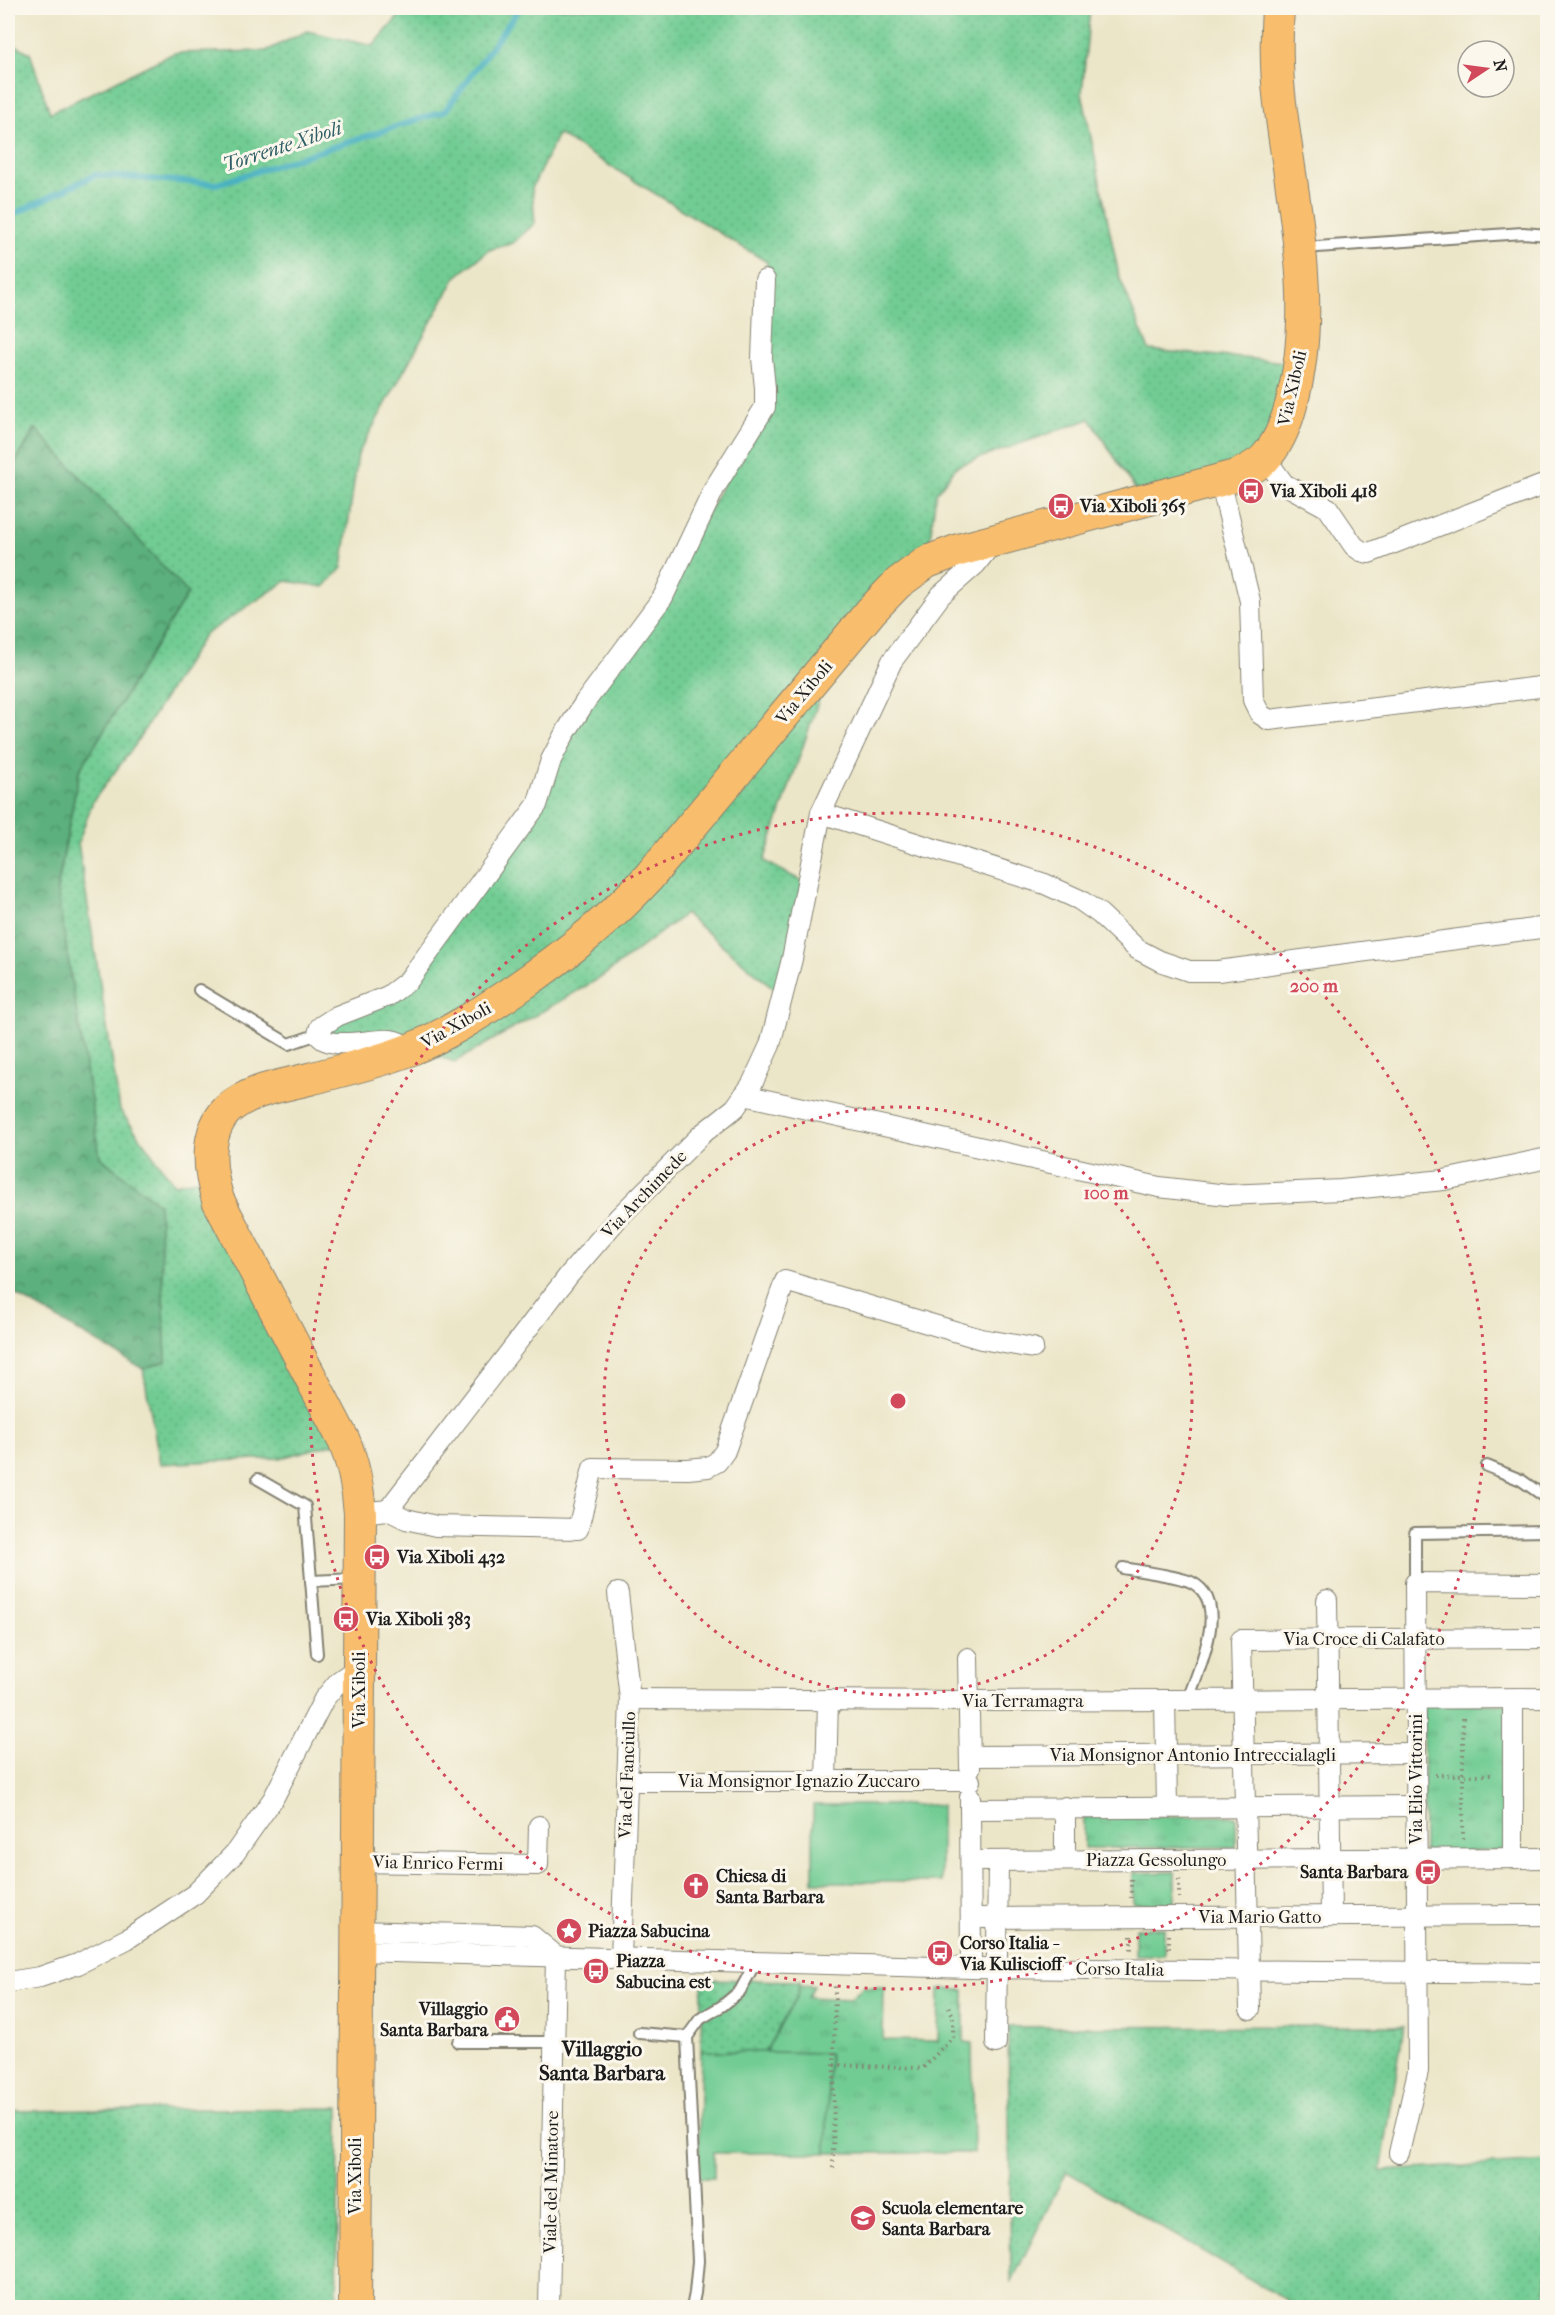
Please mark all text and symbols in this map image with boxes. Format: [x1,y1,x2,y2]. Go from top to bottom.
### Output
north arrow [1456,39,1516,99]
text: N [1490,58,1511,75]
water label: Torrente Xiboli [220,116,346,176]
street label: Via Xiboli [1273,348,1312,429]
bus stop icon: Via Xiboli 418 [1236,476,1266,506]
place label: Via Xiboli 418 [1269,481,1377,502]
bus stop icon: Via Xiboli 365 [1046,491,1076,521]
place label: Via Xiboli 365 [1079,496,1186,517]
street label: Via Xiboli [771,656,838,729]
text: 200 m [1290,976,1339,997]
street label: Via Xiboli [417,997,496,1054]
street label: Via Archimede [596,1146,692,1243]
text: 100 m [1083,1183,1130,1204]
centre of rings [888,1391,908,1411]
bus stop icon: Via Xiboli 432 [362,1542,392,1572]
place label: Via Xiboli 432 [396,1547,505,1568]
bus stop icon: Via Xiboli 383 [331,1604,361,1634]
place label: Via Xiboli 383 [365,1609,471,1630]
street label: Via Croce di Calafato [1282,1629,1445,1650]
street label: Via Xiboli [349,1651,370,1730]
street label: Via Terramagra [961,1691,1084,1712]
street label: Via del Fanciullo [615,1711,640,1840]
street label: Via Elio Vittorini [1406,1713,1427,1845]
street label: Via Monsignor Antonio Intreccialagli [1049,1745,1337,1766]
street label: Via Monsignor Ignazio Zuccaro [677,1771,920,1792]
street label: Piazza Gessolungo [1086,1850,1226,1871]
street label: Via Enrico Fermi [371,1852,504,1875]
bus stop icon: Santa Barbara [1413,1857,1443,1887]
place label: Santa Barbara [1300,1862,1409,1883]
place label: Chiesa di Santa Barbara [716,1866,825,1908]
church icon: Chiesa di Santa Barbara [681,1871,711,1901]
street label: Via Mario Gatto [1198,1907,1321,1928]
place icon: Piazza Sabucina [554,1916,584,1946]
place label: Piazza Sabucina [588,1921,710,1942]
place label: Corso Italia - Via Kuliscioff [959,1933,1066,1975]
bus stop icon: Corso Italia - Via Kuliscioff [925,1938,955,1968]
place label: Piazza Sabucina est [616,1951,711,1993]
bus stop icon: Piazza Sabucina est [581,1956,611,1986]
street label: Corso Italia [1076,1958,1165,1981]
place label: Villaggio Santa Barbara [380,1999,489,2041]
public building icon: Villaggio Santa Barbara [492,2004,522,2034]
district label: Villaggio Santa Barbara [539,2037,666,2085]
street label: Viale del Minatore [540,2110,563,2255]
street label: Via Xiboli [345,2137,366,2216]
place label: Scuola elementare Santa Barbara [882,2198,1023,2240]
school or university icon: Scuola elementare Santa Barbara [848,2203,878,2233]

